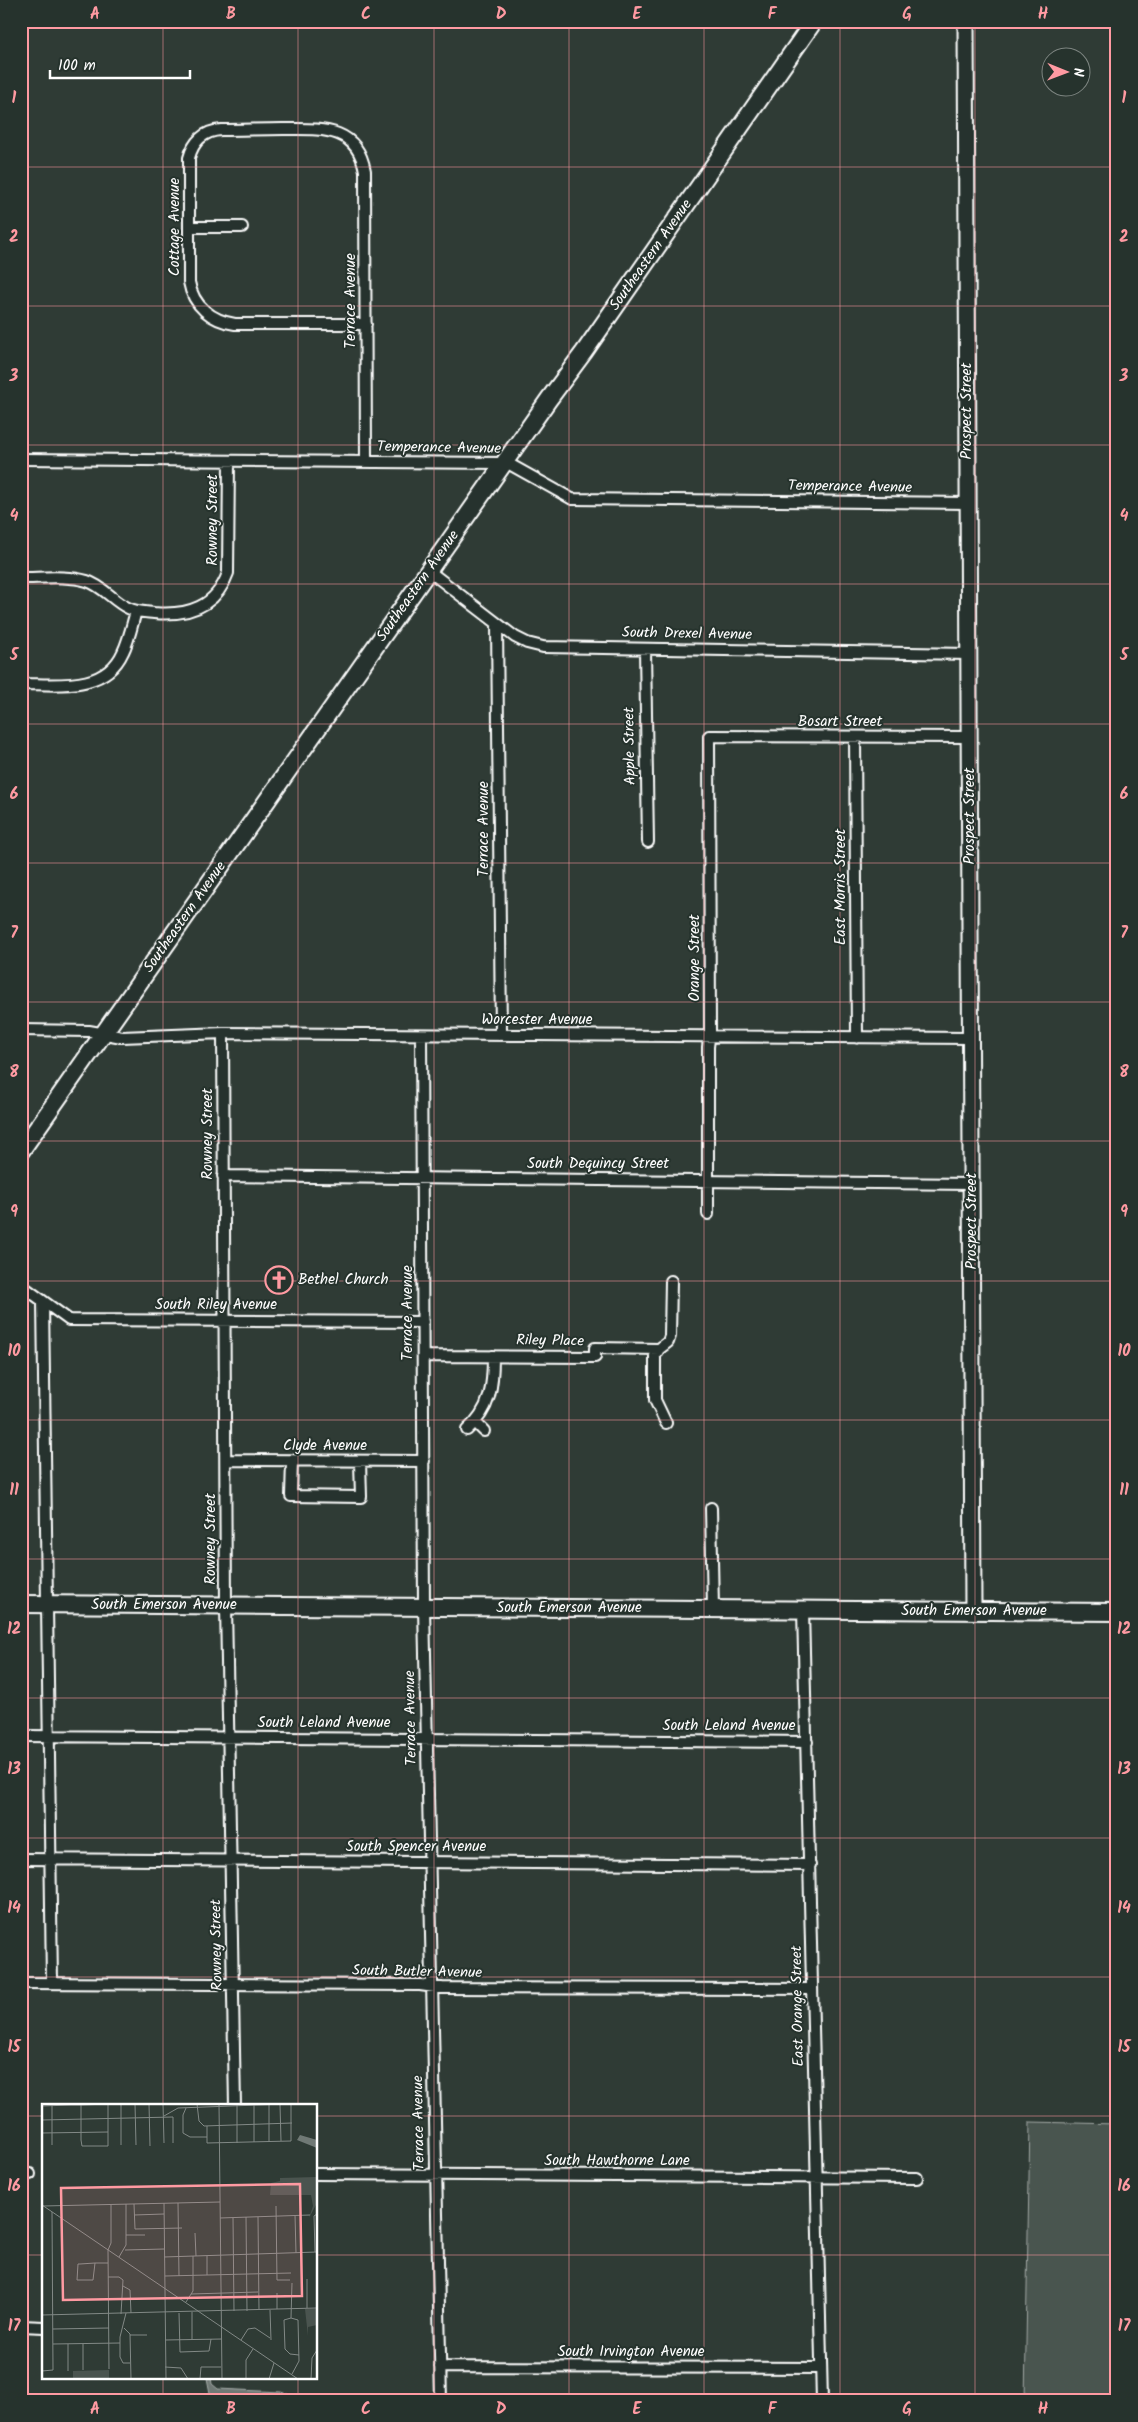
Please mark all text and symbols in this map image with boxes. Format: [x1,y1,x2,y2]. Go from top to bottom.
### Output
text: A [90,2,100,27]
text: B [226,2,236,27]
text: C [361,2,371,27]
text: D [496,2,507,27]
text: E [633,2,643,27]
text: F [768,2,778,27]
text: G [902,2,912,27]
text: H [1038,2,1048,27]
scale bar [50,48,190,80]
north arrow [1040,48,1090,98]
text: 100 m [58,54,96,78]
text: N [1067,68,1089,77]
text: 1 [12,86,17,111]
text: 1 [1122,86,1127,111]
street label: Cottage Avenue [163,178,187,276]
street label: Southeastern Avenue [603,194,699,316]
text: 2 [9,225,19,250]
text: 2 [1119,225,1129,250]
street label: Terrace Avenue [339,253,363,349]
street label: Prospect Street [955,362,979,459]
text: 3 [9,364,19,389]
text: 3 [1119,364,1129,389]
street label: Temperance Avenue [377,435,502,461]
street label: Rowney Street [201,474,225,566]
street label: Temperance Avenue [788,474,913,500]
text: 4 [10,504,19,529]
text: 4 [1120,504,1129,529]
street label: Southeastern Avenue [370,525,466,647]
street label: South Drexel Avenue [622,621,753,647]
text: 5 [9,643,20,668]
text: 5 [1119,643,1130,668]
street label: Apple Street [617,707,643,785]
street label: Bosart Street [798,710,882,734]
street label: Prospect Street [958,767,982,864]
street label: Terrace Avenue [472,781,496,877]
text: 6 [10,782,19,807]
text: 6 [1120,782,1129,807]
street label: East Morris Street [829,829,853,945]
street label: Southeastern Avenue [137,856,233,978]
street label: Orange Street [683,914,707,1002]
text: 7 [10,921,18,946]
text: 7 [1120,921,1128,946]
street label: Worcester Avenue [481,1008,593,1032]
text: 8 [9,1060,19,1085]
text: 8 [1119,1060,1129,1085]
street label: Rowney Street [196,1088,220,1180]
street label: South Dequincy Street [527,1152,669,1176]
street label: Prospect Street [960,1172,984,1269]
text: 9 [10,1200,18,1225]
text: 9 [1120,1200,1128,1225]
church icon: Bethel Church [264,1265,294,1295]
street label: Terrace Avenue [396,1265,420,1361]
place label: Bethel Church [298,1268,389,1292]
street label: South Riley Avenue [155,1293,277,1317]
street label: Riley Place [516,1328,584,1354]
text: 10 [7,1339,21,1364]
text: 10 [1117,1339,1131,1364]
street label: Clyde Avenue [283,1434,367,1458]
text: 11 [9,1478,19,1503]
text: 11 [1119,1478,1129,1503]
street label: Rowney Street [199,1493,223,1585]
street label: South Emerson Avenue [91,1593,237,1617]
street label: South Emerson Avenue [496,1596,642,1620]
street label: South Emerson Avenue [901,1599,1047,1623]
text: 12 [7,1617,21,1642]
text: 12 [1117,1617,1131,1642]
street label: Terrace Avenue [398,1670,424,1766]
street label: South Leland Avenue [257,1711,391,1735]
street label: South Leland Avenue [662,1714,796,1738]
text: 13 [7,1757,21,1782]
text: 13 [1117,1757,1131,1782]
street label: South Spencer Avenue [346,1835,486,1859]
text: 14 [7,1896,21,1921]
text: 14 [1117,1896,1131,1921]
street label: Rowney Street [204,1899,230,1991]
street label: East Orange Street [785,1945,811,2067]
street label: South Butler Avenue [352,1959,482,1985]
text: 15 [8,2035,22,2060]
text: 15 [1118,2035,1132,2060]
street label: Terrace Avenue [406,2075,432,2171]
inset map [42,2104,318,2380]
street label: South Hawthorne Lane [544,2149,690,2173]
text: 16 [7,2174,21,2199]
text: 16 [1117,2174,1131,2199]
text: 17 [8,2314,21,2339]
text: 17 [1118,2314,1131,2339]
street label: South Irvington Avenue [557,2340,705,2364]
text: A [90,2397,100,2422]
text: B [226,2397,236,2422]
text: C [361,2397,371,2422]
text: D [496,2397,507,2422]
text: E [633,2397,643,2422]
text: F [768,2397,778,2422]
text: G [902,2397,912,2422]
text: H [1038,2397,1048,2422]

